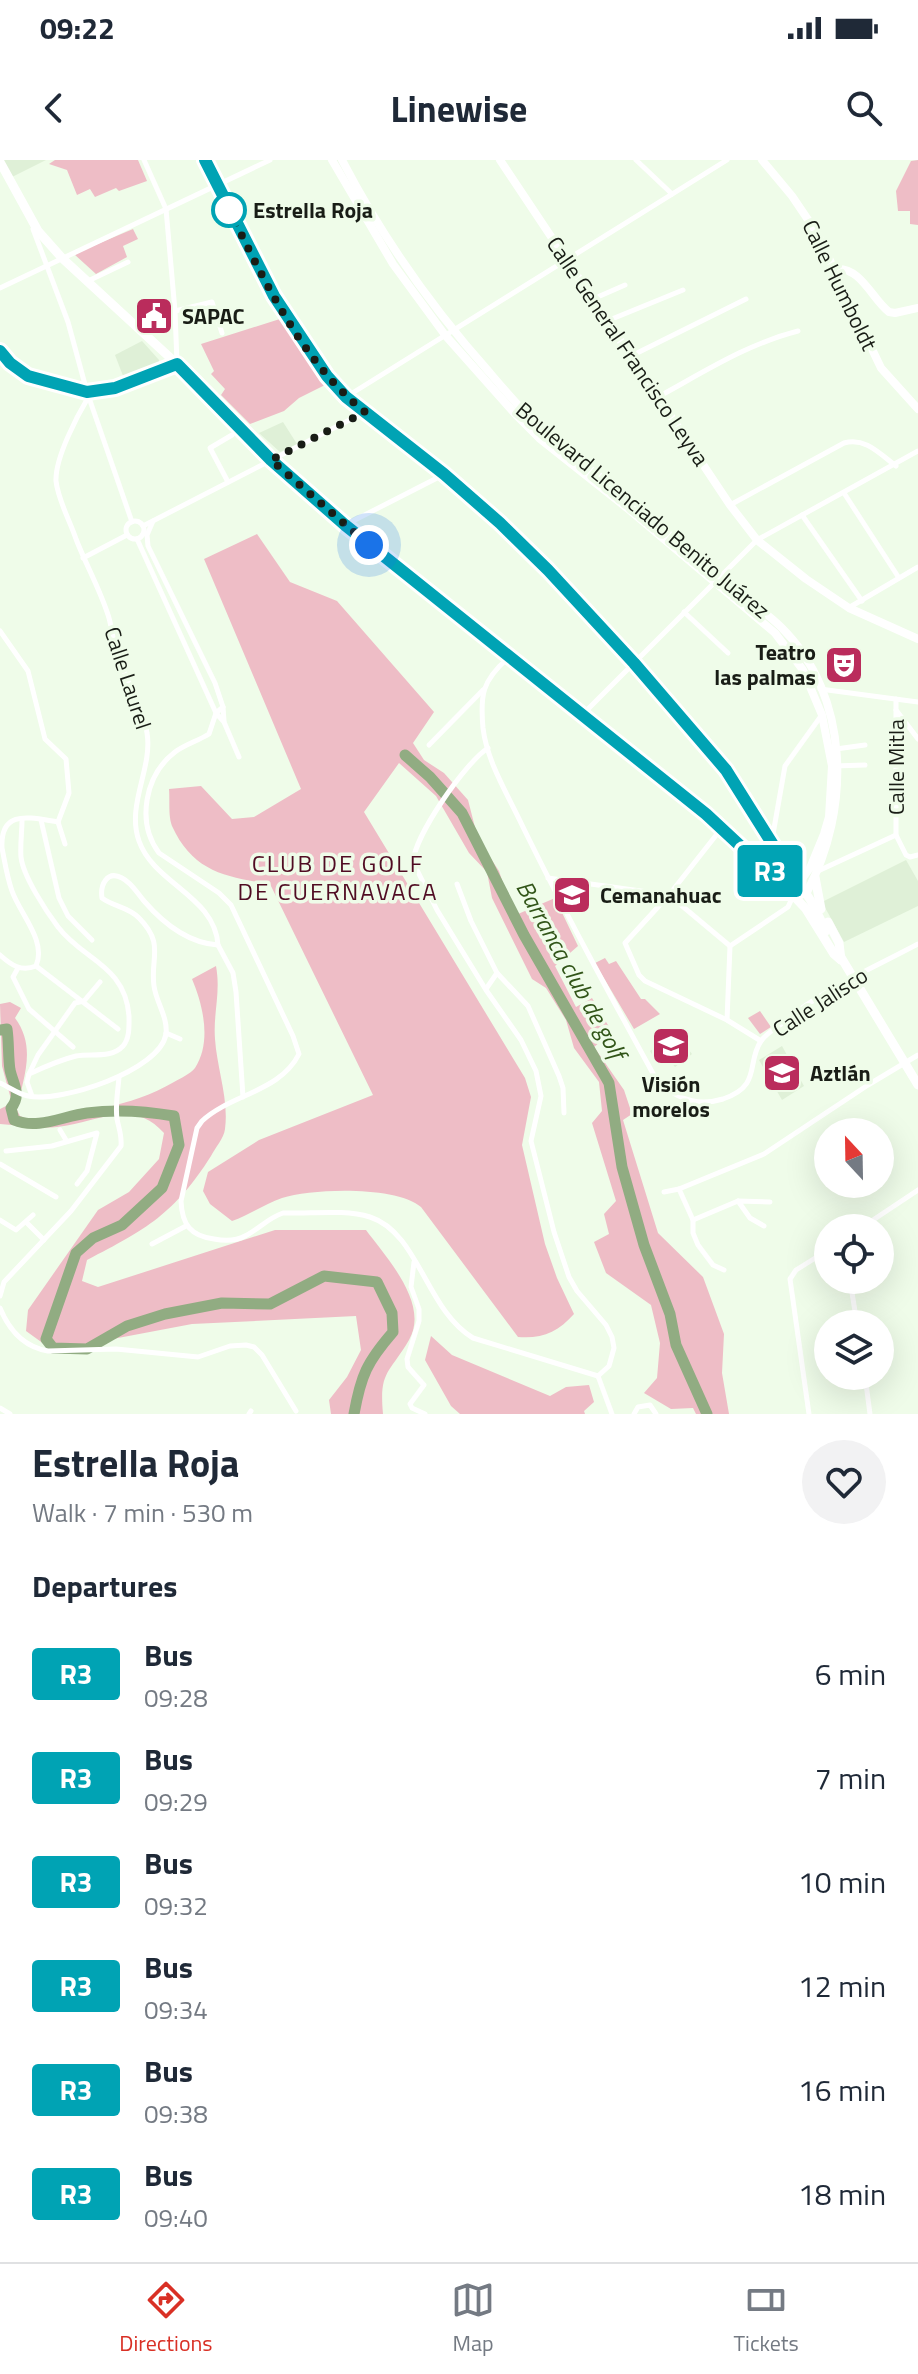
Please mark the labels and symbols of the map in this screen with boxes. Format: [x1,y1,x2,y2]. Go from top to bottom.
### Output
marker: Estrella Roja [212,193,246,227]
place label: Estrella Roja [253,193,373,227]
street label: Calle Humboldt [794,214,886,356]
street label: Calle General Francisco Leyva [538,229,718,473]
public building icon: SAPAC [133,295,175,337]
place label: SAPAC [182,299,245,333]
street label: Boulevard Licenciado Benito Juárez [509,393,777,627]
your location [349,525,389,565]
street label: Calle Laurel [95,622,161,734]
place label: Teatro las palmas [714,635,816,694]
theatre icon: Teatro las palmas [823,644,865,686]
street label: Calle Mitla [879,719,913,815]
district label: CLUB DE GOLF DE CUERNAVACA [237,845,439,909]
line badge: R3 [734,845,806,897]
water label: Barranca club de golf [508,873,638,1070]
school or university icon: Cemanahuac [551,874,593,916]
place label: Cemanahuac [600,878,722,912]
street label: Calle Jalisco [766,958,874,1046]
school or university icon: Visión morelos [650,1025,692,1067]
school or university icon: Aztlán [761,1052,803,1094]
place label: Aztlán [810,1056,871,1090]
place label: Visión morelos [632,1067,710,1126]
north arrow [814,1118,894,1198]

